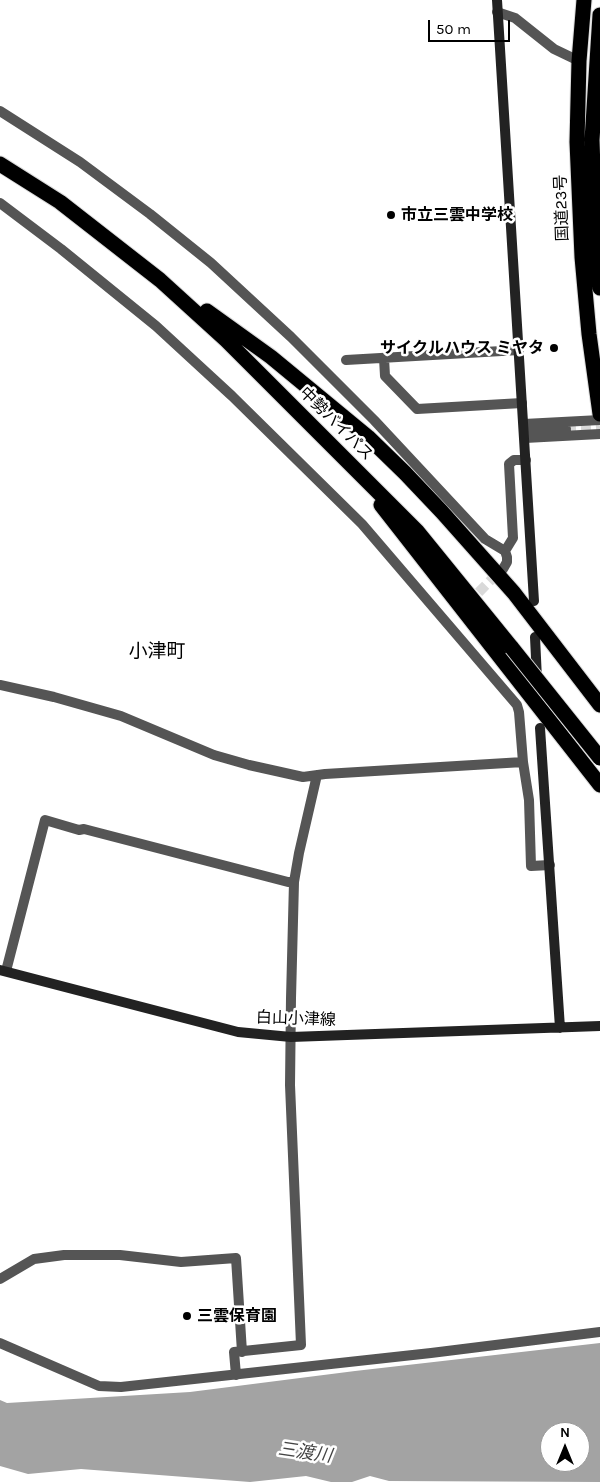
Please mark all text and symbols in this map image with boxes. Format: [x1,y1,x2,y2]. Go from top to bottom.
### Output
scale bar [430,10,512,42]
text: 50 m [436,20,471,38]
street label: 国道23号 [551,174,573,242]
place label: 市立三雲中学校 [401,205,513,225]
marker: 市立三雲中学校 [385,209,397,221]
place label: サイクルハウス ミヤタ [380,338,544,358]
marker: サイクルハウス ミヤタ [548,342,560,354]
street label: 中勢バイパス [295,383,377,465]
district label: 小津町 [129,641,185,663]
street label: 白山小津線 [256,1008,336,1030]
place label: 三雲保育園 [197,1306,277,1326]
marker: 三雲保育園 [181,1310,193,1322]
north arrow [540,1422,590,1472]
text: N [560,1424,570,1441]
water label: 三渡川 [277,1439,333,1467]

